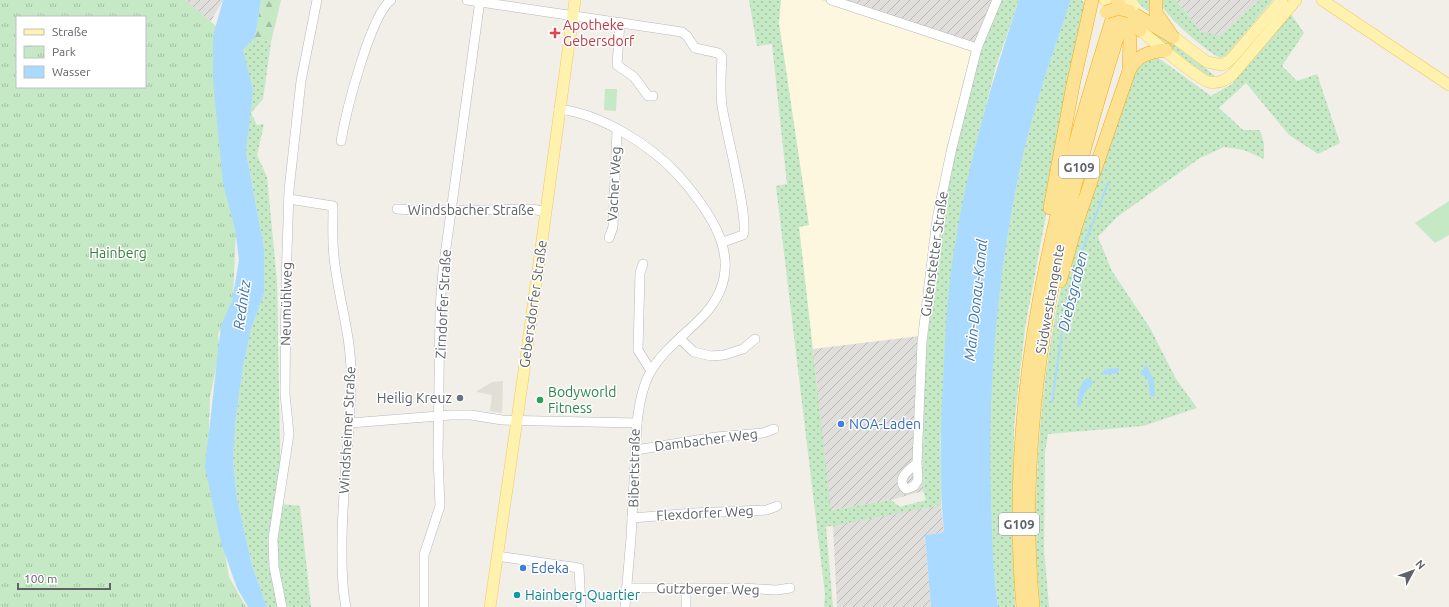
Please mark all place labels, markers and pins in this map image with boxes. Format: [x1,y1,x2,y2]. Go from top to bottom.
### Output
place label: Apotheke Gebersdorf [563,17,635,49]
marker: Apotheke Gebersdorf [550,28,560,38]
place label: Bodyworld Fitness [548,384,616,416]
place label: Heilig Kreuz [377,390,452,406]
marker: Heilig Kreuz [455,393,465,403]
marker: Bodyworld Fitness [535,395,545,405]
place label: NOA-Laden [849,416,921,432]
marker: NOA-Laden [836,419,846,429]
place label: Edeka [531,560,569,576]
marker: Edeka [518,563,528,573]
place label: Hainberg-Quartier [525,587,641,603]
marker: Hainberg-Quartier [512,590,522,600]

